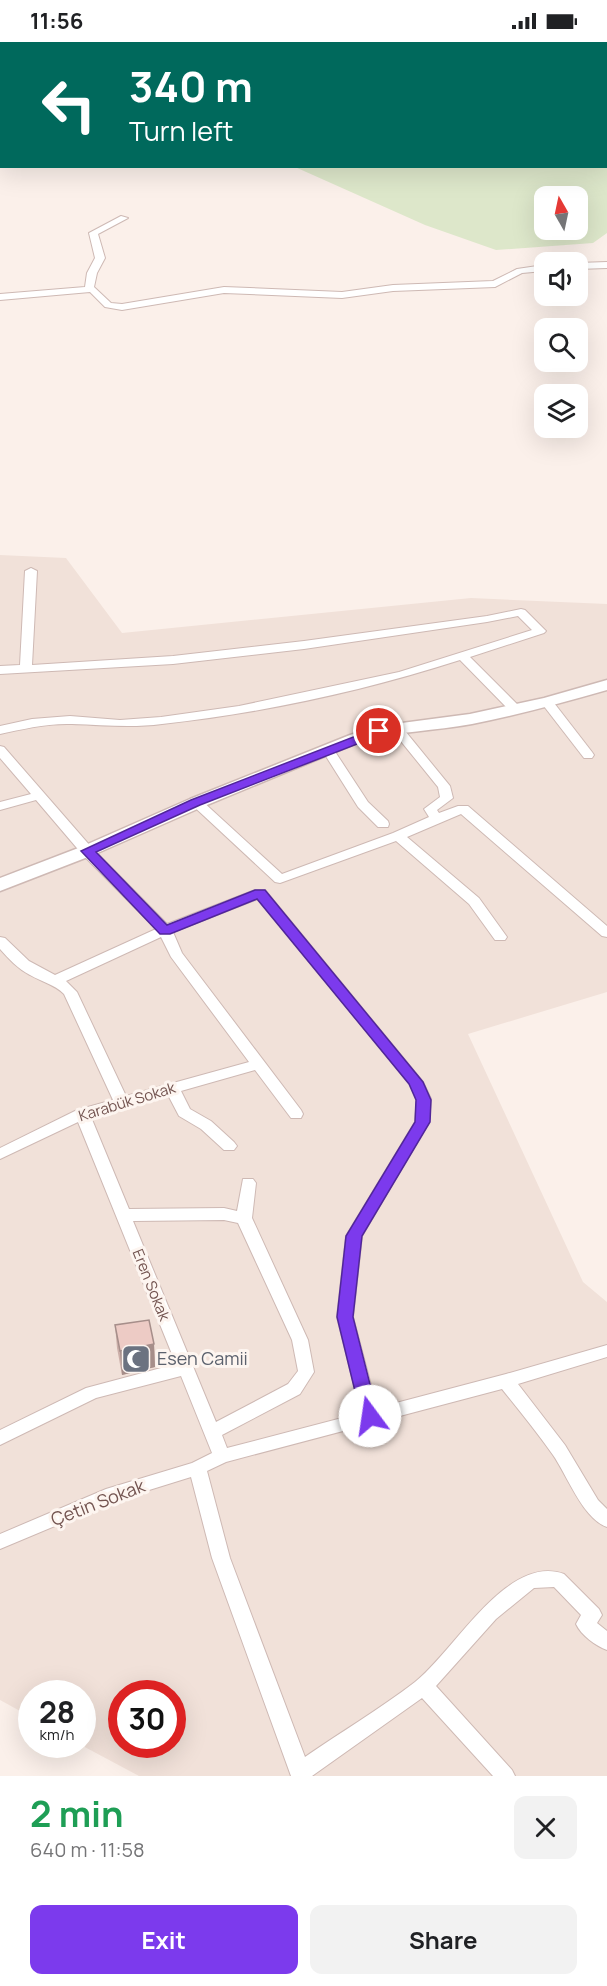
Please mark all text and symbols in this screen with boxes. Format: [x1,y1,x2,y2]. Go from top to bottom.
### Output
text: 11:56 [30,6,83,36]
text: 340 m [129,57,253,115]
icon: left [30,66,108,144]
text: Turn left [129,112,233,149]
north arrow [534,186,588,240]
map controls [534,186,588,438]
button: sound [534,252,588,306]
button: search [534,318,588,372]
button: layers [534,384,588,438]
pin [353,705,404,756]
icon: arrive [362,714,395,747]
street label: Karabük Sokak [76,1077,178,1126]
street label: Eren Sokak [128,1246,176,1324]
mosque icon: Esen Camii [120,1343,152,1375]
place label: Esen Camii [157,1346,248,1370]
position arrow [338,1384,402,1448]
street label: Çetin Sokak [47,1473,149,1531]
speed limit sign: 30 [108,1680,186,1758]
text: 28 [39,1691,75,1732]
text: km/h [40,1724,74,1745]
text: 2 min [30,1789,124,1838]
button: close [514,1796,577,1859]
text: 640 m · 11:58 [30,1836,145,1863]
button: Exit [30,1905,298,1974]
button: Share [310,1905,577,1974]

